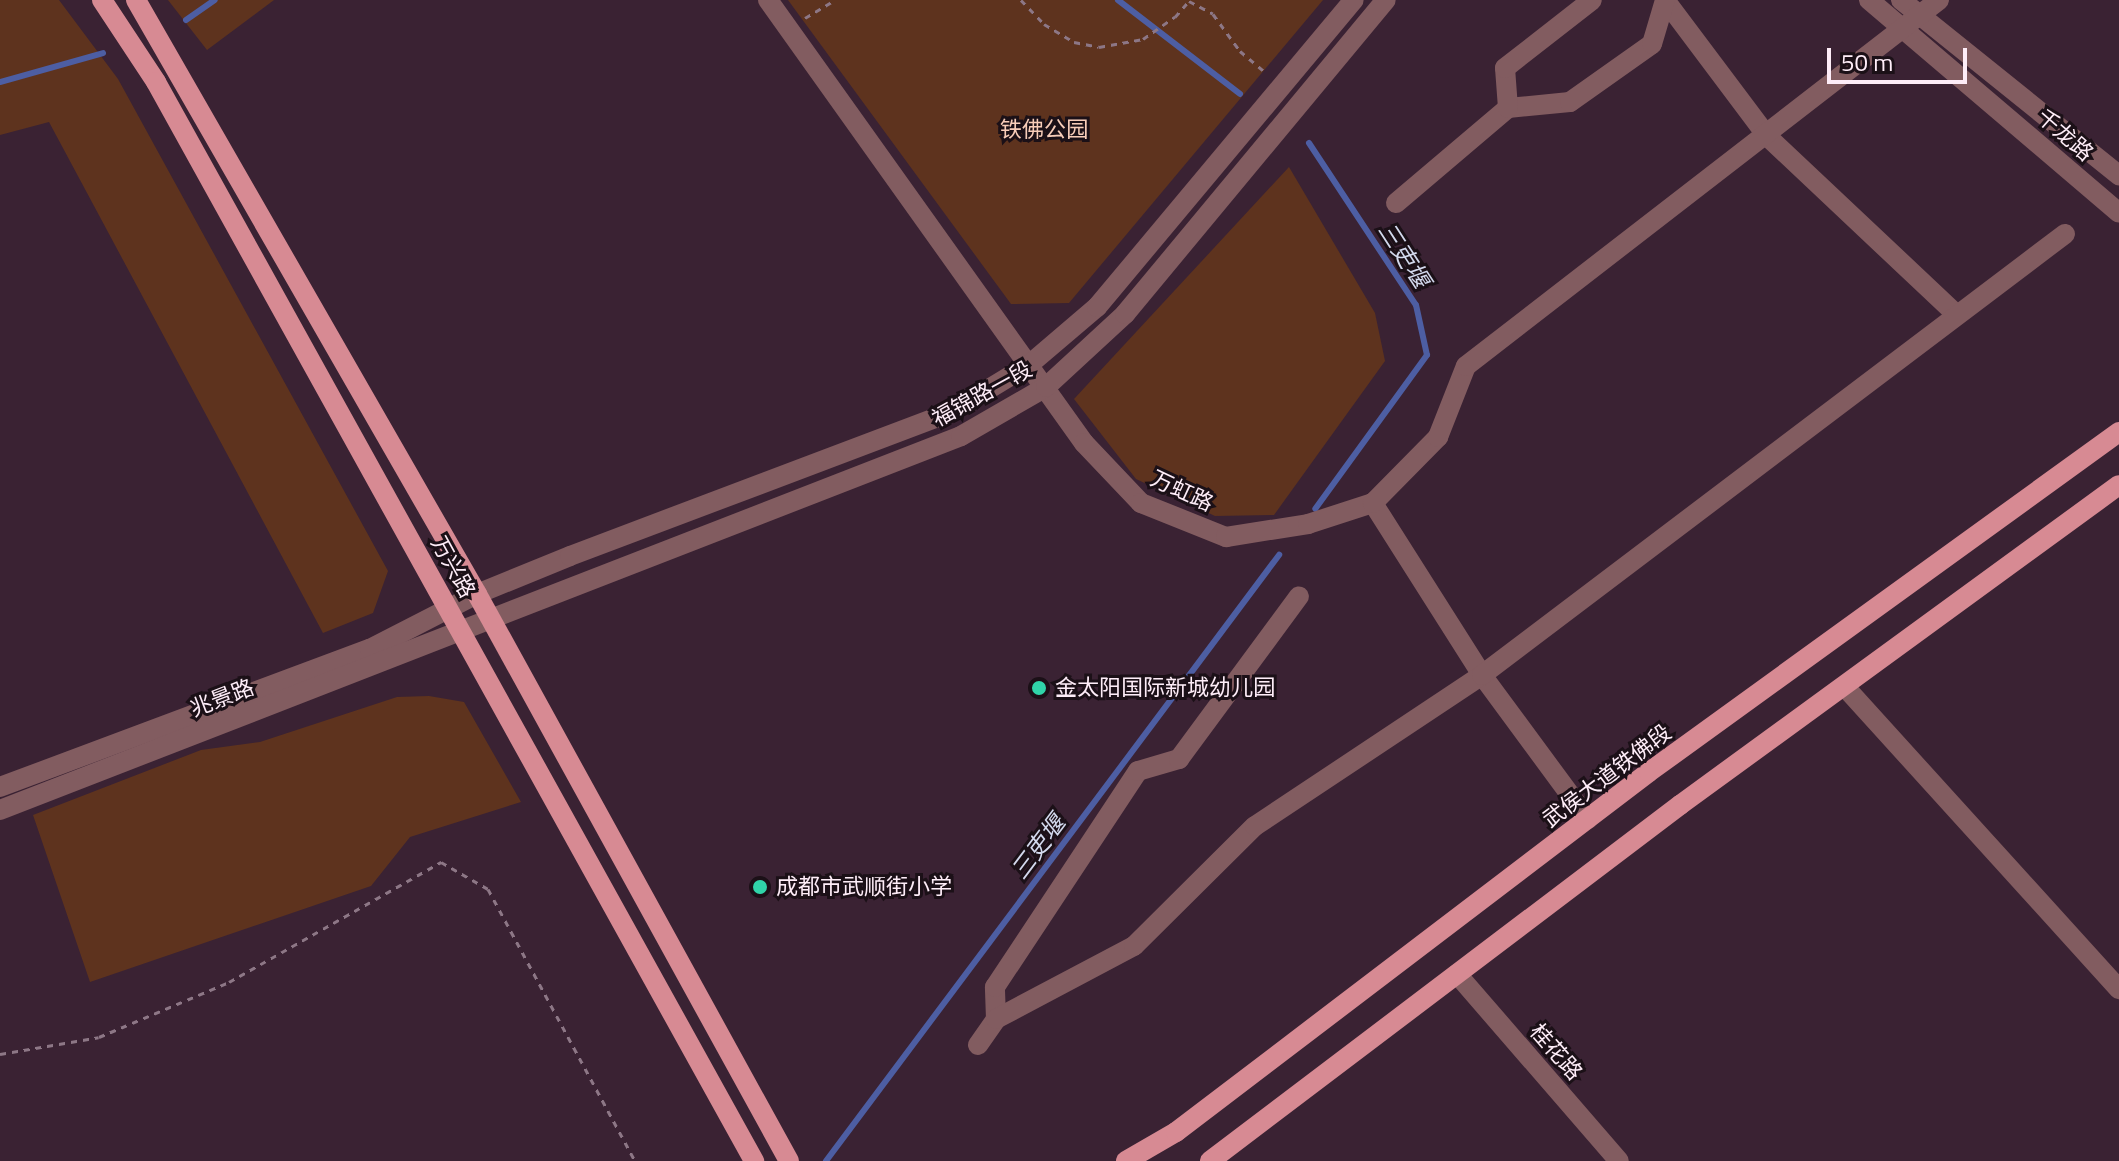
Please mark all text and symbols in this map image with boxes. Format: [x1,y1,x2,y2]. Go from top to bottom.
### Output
scale bar [1831,32,1971,82]
text: 50 m [1841,44,1893,80]
street label: 千龙路 [2031,103,2099,167]
park label: 铁佛公园 [1000,117,1088,143]
water label: 三吏堰 [1372,217,1436,293]
street label: 福锦路一段 [927,356,1037,432]
street label: 万虹路 [1147,465,1217,517]
street label: 万兴路 [425,532,481,602]
street label: 兆景路 [186,674,258,722]
place label: 金太阳国际新城幼儿园 [1055,675,1275,701]
marker: 金太阳国际新城幼儿园 [1030,679,1048,697]
street label: 武侯大道铁佛段 [1538,719,1676,833]
water label: 三吏堰 [1005,810,1071,884]
place label: 成都市武顺街小学 [776,874,952,900]
marker: 成都市武顺街小学 [751,878,769,896]
street label: 桂花路 [1524,1018,1588,1086]

